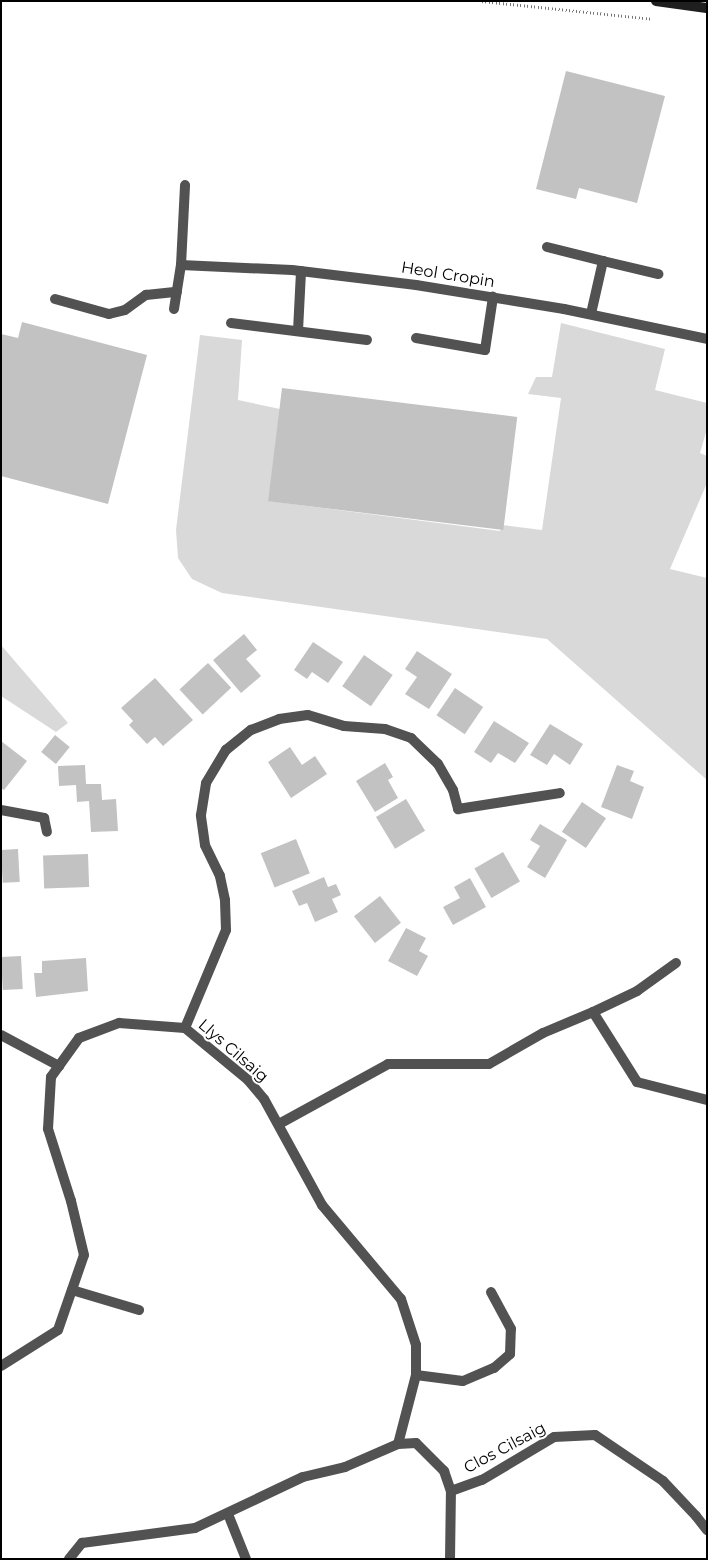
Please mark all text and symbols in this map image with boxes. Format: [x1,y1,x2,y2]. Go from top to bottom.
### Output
street label: Heol Cropin [400,258,496,292]
street label: Llys Cilsaig [194,1015,272,1087]
street label: Clos Cilsaig [461,1418,549,1478]

